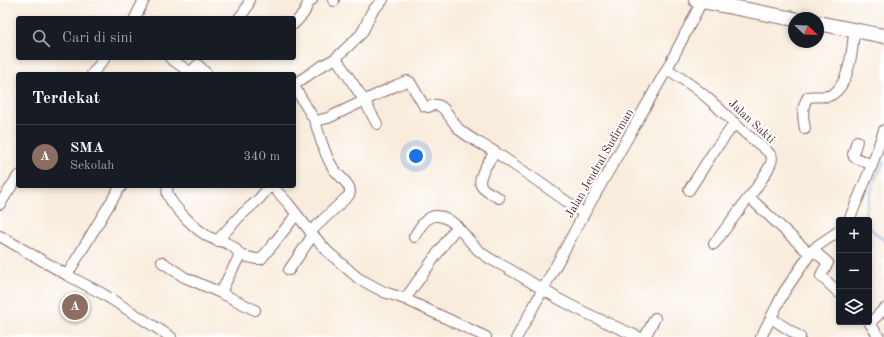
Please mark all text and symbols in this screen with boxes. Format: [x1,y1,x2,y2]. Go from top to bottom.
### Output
north arrow [788,12,824,48]
search box [16,16,296,60]
icon: search [30,27,52,49]
text: Cari di sini [62,31,133,46]
text: Terdekat [32,90,100,107]
street label: Jalan Sakti [726,97,777,146]
street label: Jalan Jendral Sudirman [564,106,636,220]
text: SMA [70,141,104,156]
your location [406,146,426,166]
text: A [40,150,50,163]
text: 340 m [243,150,280,163]
text: Sekolah [70,159,114,172]
map controls [836,217,872,325]
button: + [836,217,872,253]
button: − [836,253,872,289]
button: layers [836,289,872,325]
pin: A [62,292,88,322]

